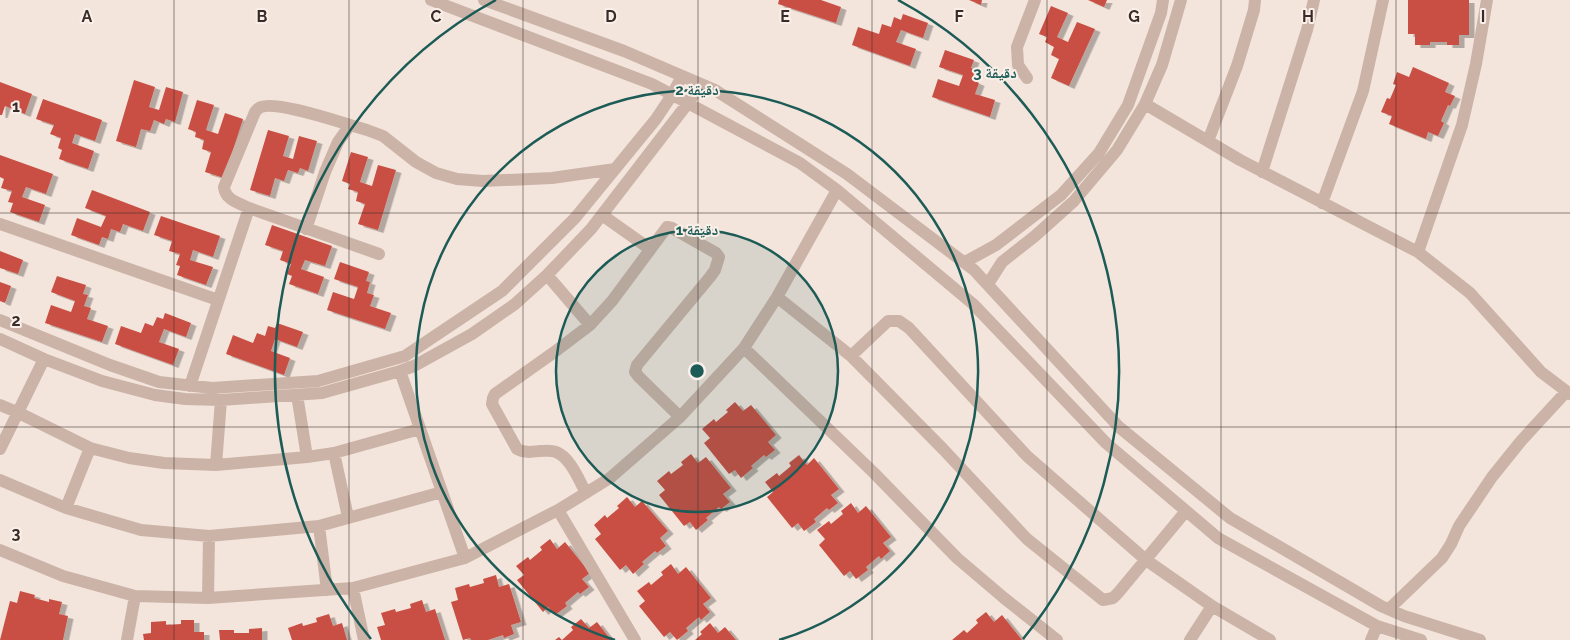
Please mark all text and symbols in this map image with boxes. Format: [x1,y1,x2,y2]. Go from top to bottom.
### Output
text: A [82,7,93,26]
text: B [257,7,268,26]
text: C [431,7,442,26]
text: D [605,7,617,26]
text: E [780,7,790,26]
text: F [954,7,964,26]
text: G [1128,7,1140,26]
text: H [1302,7,1314,26]
text: I [1481,7,1485,26]
text: 3 دقيقة [973,64,1017,82]
text: 2 دقيقة [675,81,719,99]
text: 1 [12,97,20,116]
text: 1 دقيقة [676,221,718,239]
text: 2 [11,311,21,330]
centre of rings [688,362,706,380]
text: 3 [12,524,21,543]

